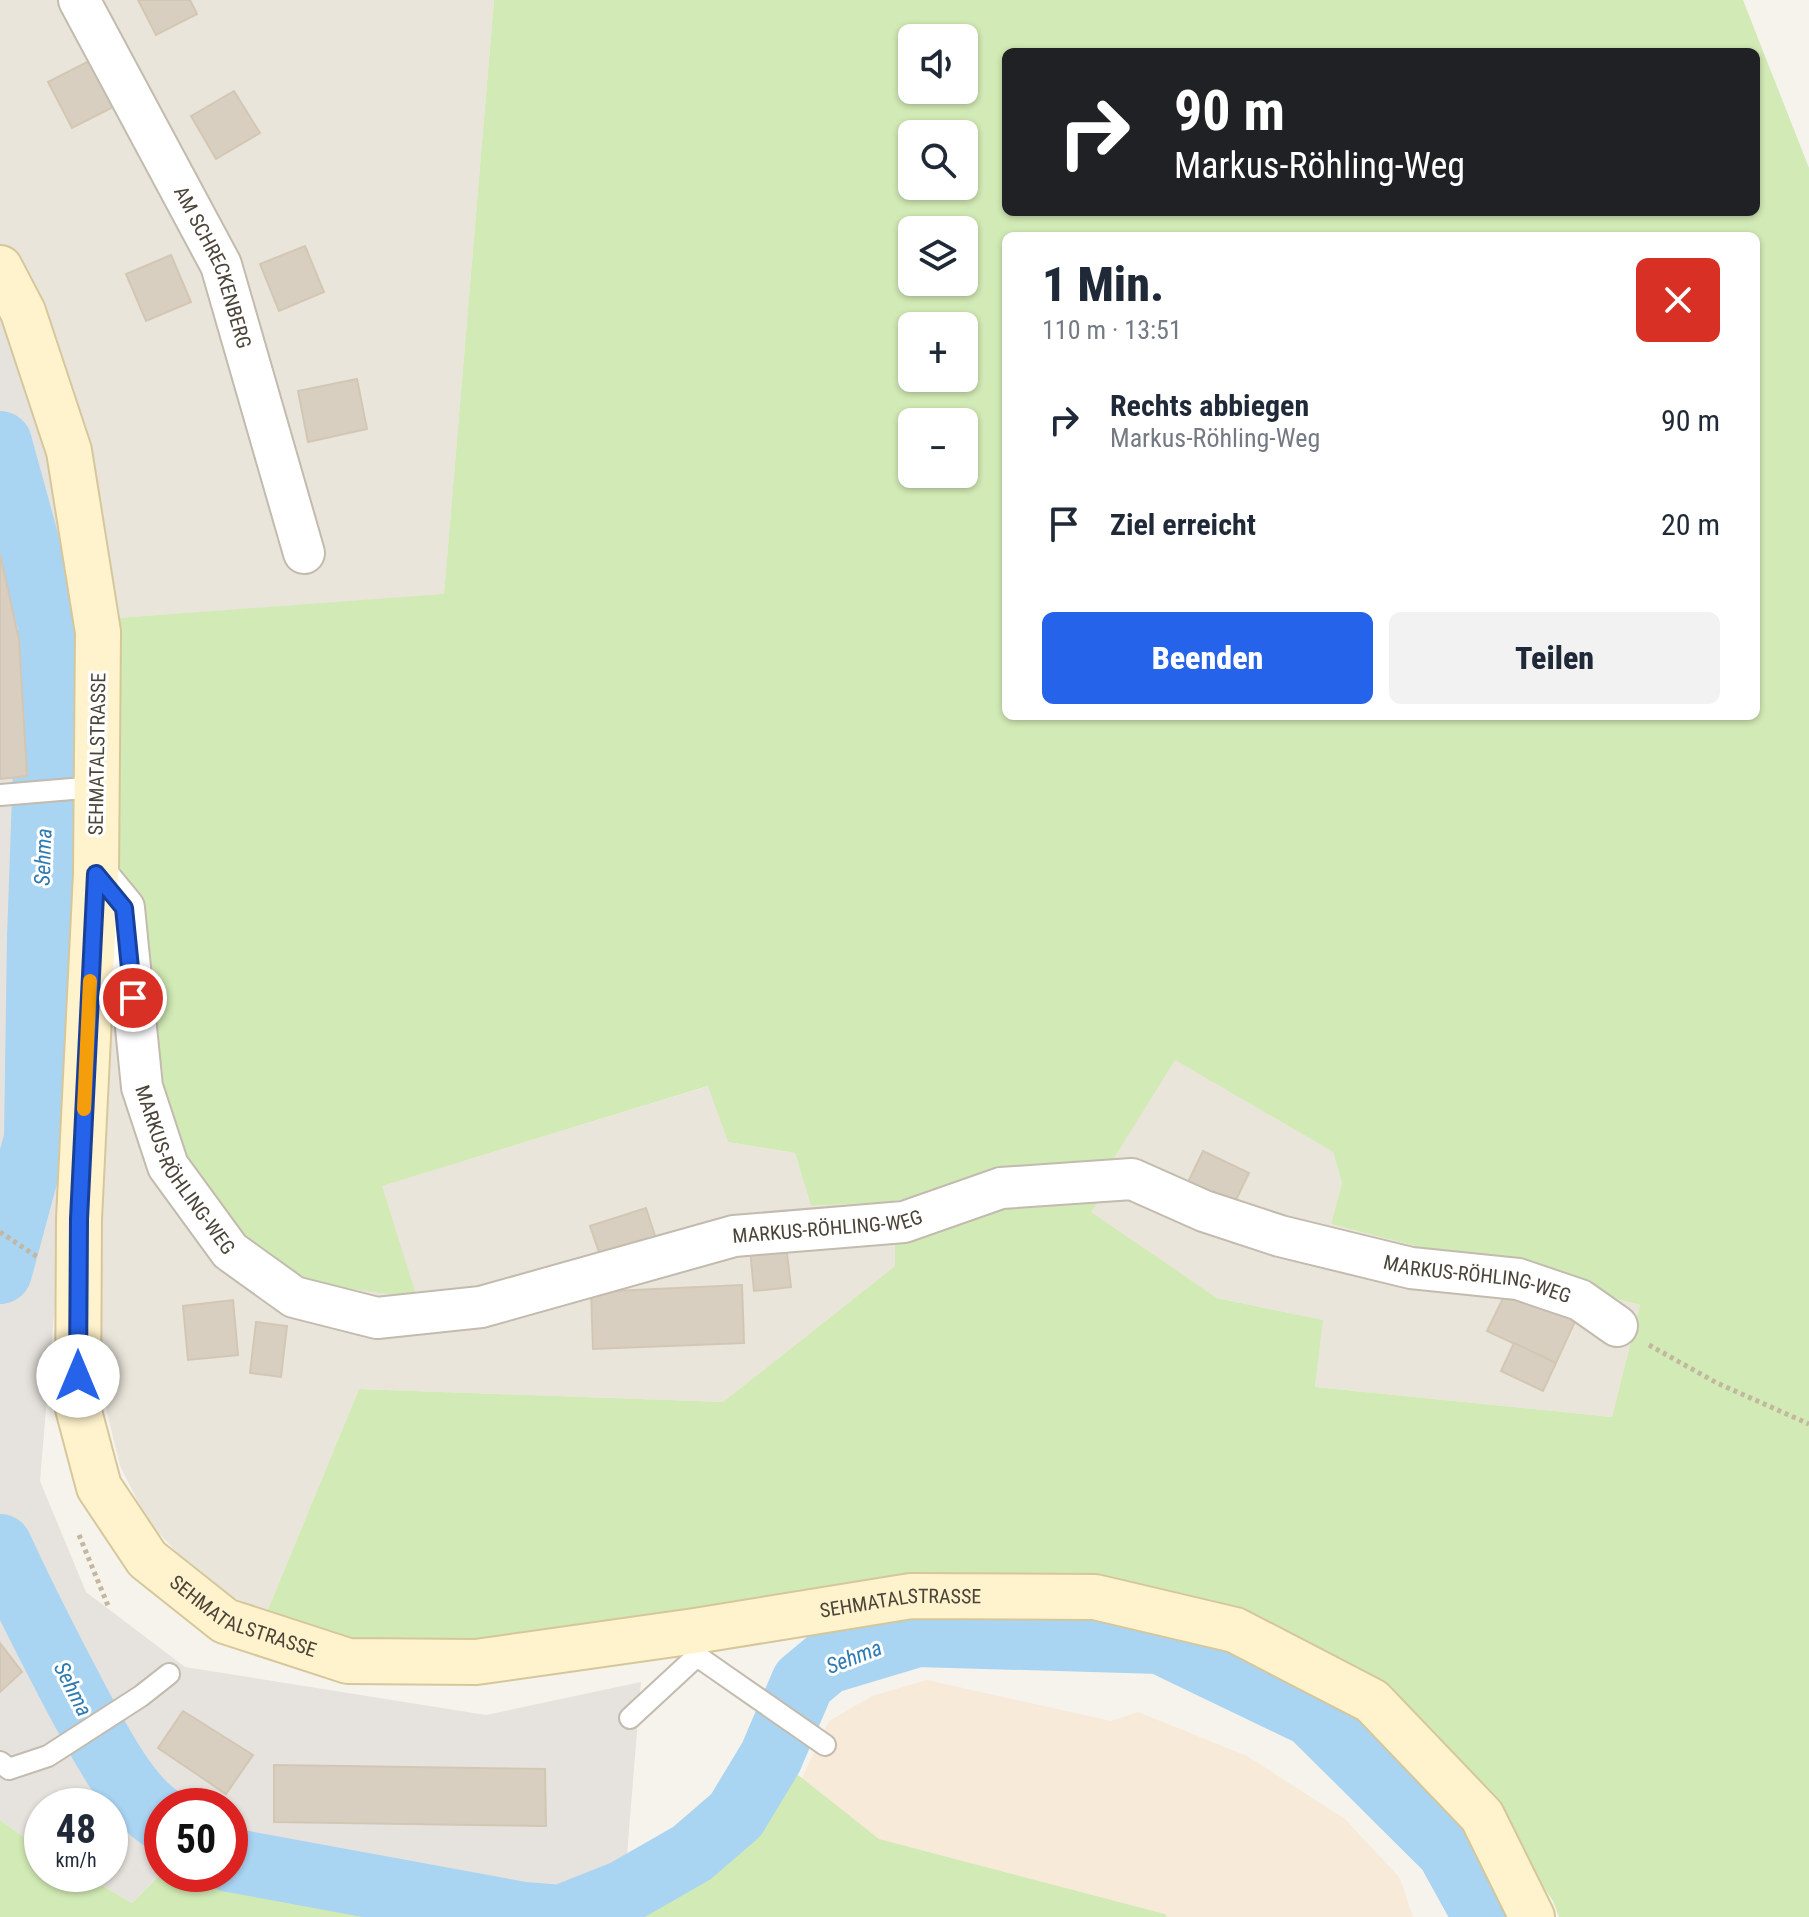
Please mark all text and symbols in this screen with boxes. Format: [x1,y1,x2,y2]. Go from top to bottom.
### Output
map controls [898,24,978,488]
button: sound [898,24,978,104]
text: 90 m [1174,78,1285,144]
icon: right [1042,80,1146,184]
button: search [898,120,978,200]
text: Markus-Röhling-Weg [1174,145,1465,187]
street label: AM SCHRECKENBERG [169,182,256,351]
button: layers [898,216,978,296]
text: 1 Min. [1042,256,1164,313]
button: close [1636,258,1720,342]
button: + [898,312,978,392]
text: 110 m · 13:51 [1042,315,1182,345]
text: Rechts abbiegen [1110,388,1309,423]
icon: right [1042,398,1086,442]
text: 90 m [1661,403,1720,438]
button: − [898,408,978,488]
text: Markus-Röhling-Weg [1110,423,1320,453]
icon: arrive [1042,502,1086,546]
text: Ziel erreicht [1110,507,1256,542]
text: 20 m [1661,507,1720,542]
button: Beenden [1042,612,1373,704]
button: Teilen [1389,612,1720,704]
street label: SEHMATALSTRASSE [84,672,110,835]
water label: Sehma [30,828,56,886]
pin [99,964,167,1032]
icon: arrive [111,976,155,1020]
street label: MARKUS-RÖHLING-WEG [130,1082,240,1259]
street label: MARKUS-RÖHLING-WEG [732,1204,926,1248]
street label: MARKUS-RÖHLING-WEG [1381,1250,1574,1308]
position arrow [36,1334,120,1418]
street label: SEHMATALSTRASSE [165,1570,320,1662]
street label: SEHMATALSTRASSE [818,1584,981,1623]
water label: Sehma [823,1635,885,1679]
water label: Sehma [49,1658,97,1720]
speed limit sign: 50 [144,1788,248,1892]
text: 48 [56,1806,96,1853]
text: km/h [55,1848,97,1872]

